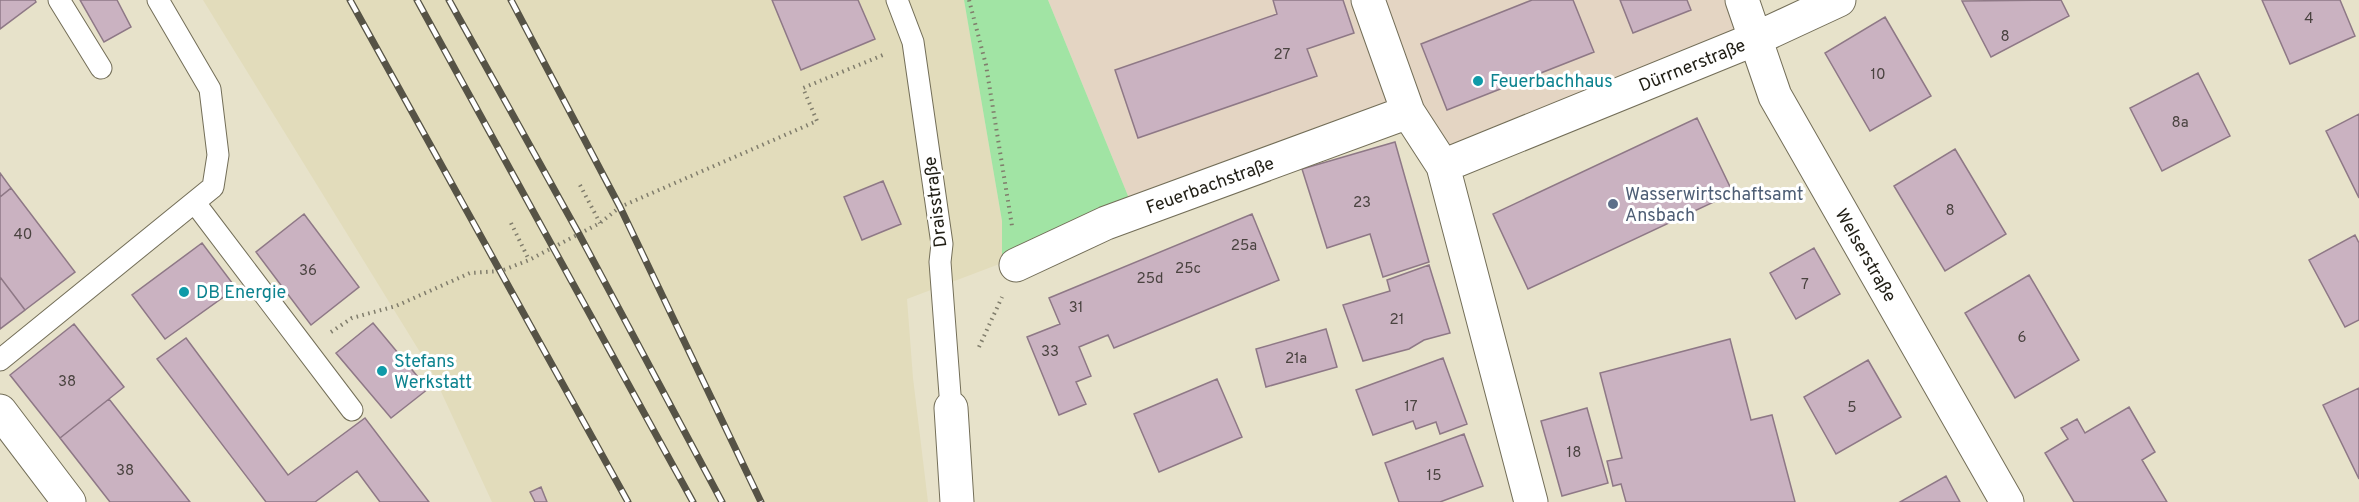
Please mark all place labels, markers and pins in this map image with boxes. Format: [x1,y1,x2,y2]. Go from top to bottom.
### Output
place label: Feuerbachhaus [1490,71,1613,94]
marker: Feuerbachhaus [1471,74,1485,88]
place label: Wasserwirtschaftsamt Ansbach [1625,184,1804,228]
marker: Wasserwirtschaftsamt Ansbach [1606,197,1620,211]
place label: DB Energie [196,282,286,305]
marker: DB Energie [177,285,191,299]
place label: Stefans Werkstatt [394,351,472,395]
marker: Stefans Werkstatt [375,364,389,378]

